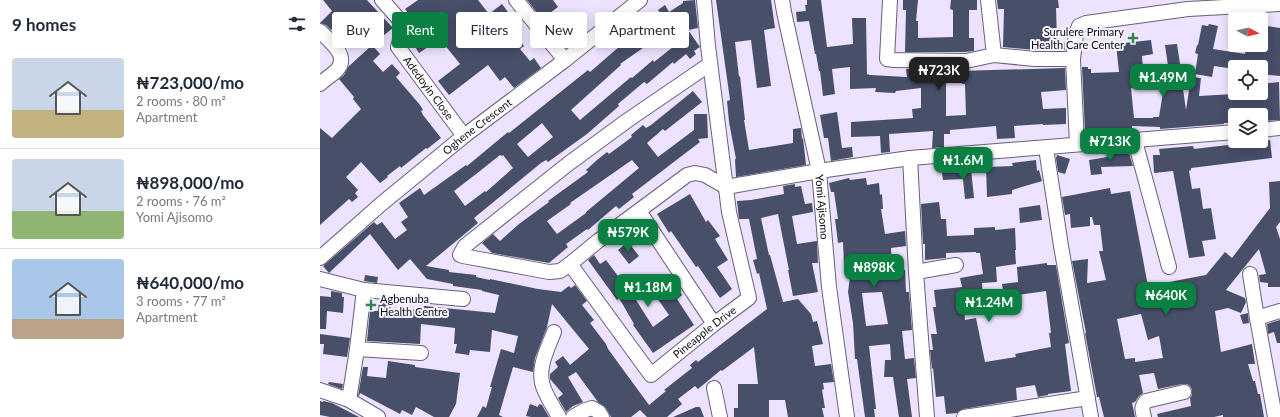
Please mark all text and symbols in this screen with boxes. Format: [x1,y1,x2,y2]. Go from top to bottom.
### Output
chip: Buy [332,12,384,48]
chip: Rent [392,12,448,48]
chip: Filters [456,12,522,48]
chip: New [530,12,587,48]
chip: Apartment [595,12,689,48]
north arrow [1228,12,1268,52]
map controls [1228,12,1268,148]
icon: filters [286,13,308,35]
text: 9 homes [12,14,76,35]
place label: Surulere Primary Health Care Center [1031,25,1124,51]
marker: Surulere Primary Health Care Center [1127,32,1139,44]
street label: Adedoyin Close [401,53,457,122]
pin: ₦723K [911,57,967,91]
button: locate [1228,60,1268,100]
text: ₦723K [918,62,960,78]
pin: ₦1.49M [1130,64,1196,98]
text: ₦1.49M [1139,69,1187,85]
text: ₦723,000/mo [136,72,244,93]
icon: home [44,74,92,122]
text: 2 rooms · 80 m² [136,93,226,109]
street label: Oghene Crescent [440,95,514,157]
button: layers [1228,108,1268,148]
text: Apartment [136,109,197,125]
pin: ₦713K [1082,128,1138,162]
text: ₦713K [1089,133,1131,149]
pin: ₦1.6M [935,147,991,181]
text: ₦1.6M [943,152,983,168]
text: ₦898,000/mo [136,172,244,193]
street label: Yomi Ajisomo [813,174,832,240]
icon: home [44,175,92,223]
text: 2 rooms · 76 m² [136,193,226,209]
text: Yomi Ajisomo [136,209,213,225]
pin: ₦579K [600,219,656,253]
text: ₦579K [607,224,649,240]
pin: ₦898K [846,254,902,288]
text: ₦898K [853,259,895,275]
text: ₦640,000/mo [136,272,244,293]
pin: ₦1.18M [615,274,681,308]
icon: home [44,275,92,323]
text: ₦1.18M [624,279,672,295]
pin: ₦640K [1138,282,1194,316]
text: ₦640K [1145,287,1187,303]
pin: ₦1.24M [956,289,1022,323]
place label: Agbenuba Health Centre [380,292,448,318]
text: 3 rooms · 77 m² [136,293,226,309]
text: ₦1.24M [965,294,1013,310]
marker: Agbenuba Health Centre [365,299,377,311]
street label: Pineapple Drive [670,303,738,361]
text: Apartment [136,309,197,325]

